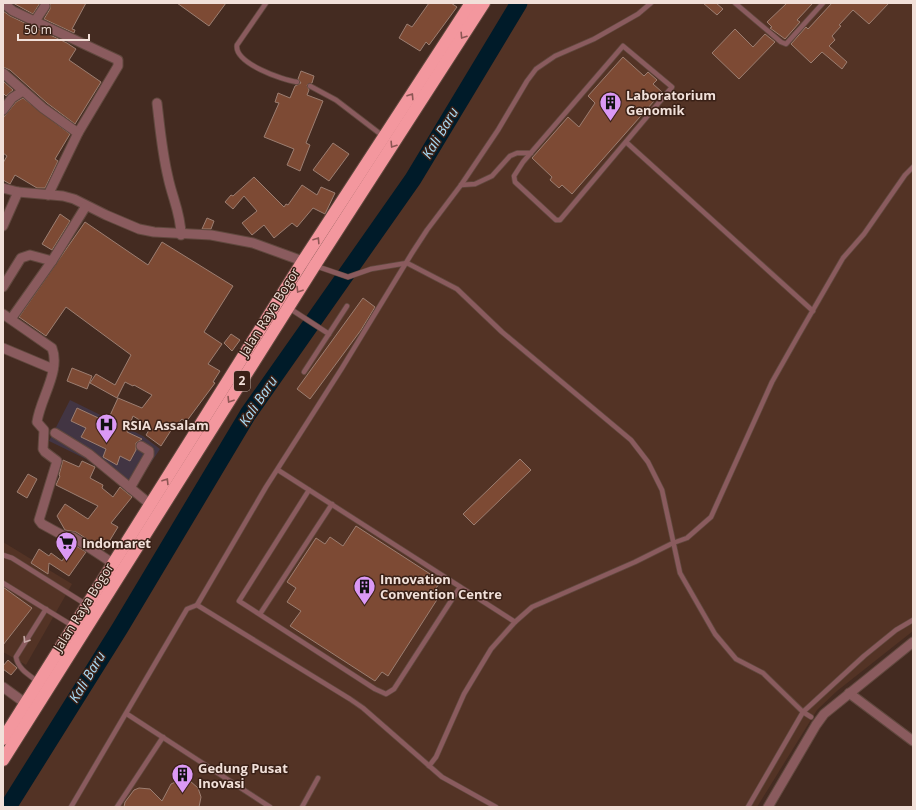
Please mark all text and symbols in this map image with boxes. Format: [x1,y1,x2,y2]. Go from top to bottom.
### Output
scale bar [18,16,89,42]
text: 50 m [24,21,52,38]
one-way arrow [460,32,468,39]
place label: Laboratorium Genomik [626,86,716,119]
building icon: Laboratorium Genomik [597,89,623,122]
one-way arrow [406,93,414,100]
water label: Kali Baru [417,104,462,162]
one-way arrow [390,141,397,148]
one-way arrow [312,237,320,244]
street label: Jalan Raya Bogor [233,264,304,361]
one-way arrow [297,286,304,293]
road number: 2 [234,371,250,391]
water label: Kali Baru [234,372,281,429]
one-way arrow [228,396,235,403]
hospital icon: RSIA Assalam [93,412,119,445]
place label: RSIA Assalam [122,416,209,434]
one-way arrow [161,478,169,485]
supermarket icon: Indomaret [53,530,79,563]
place label: Indomaret [82,534,151,552]
street label: Jalan Raya Bogor [47,559,118,656]
place label: Innovation Convention Centre [380,570,502,603]
building icon: Innovation Convention Centre [351,573,377,606]
one-way arrow [24,636,31,643]
water label: Kali Baru [64,648,109,706]
place label: Gedung Pusat Inovasi [198,759,288,792]
building icon: Gedung Pusat Inovasi [170,762,196,795]

